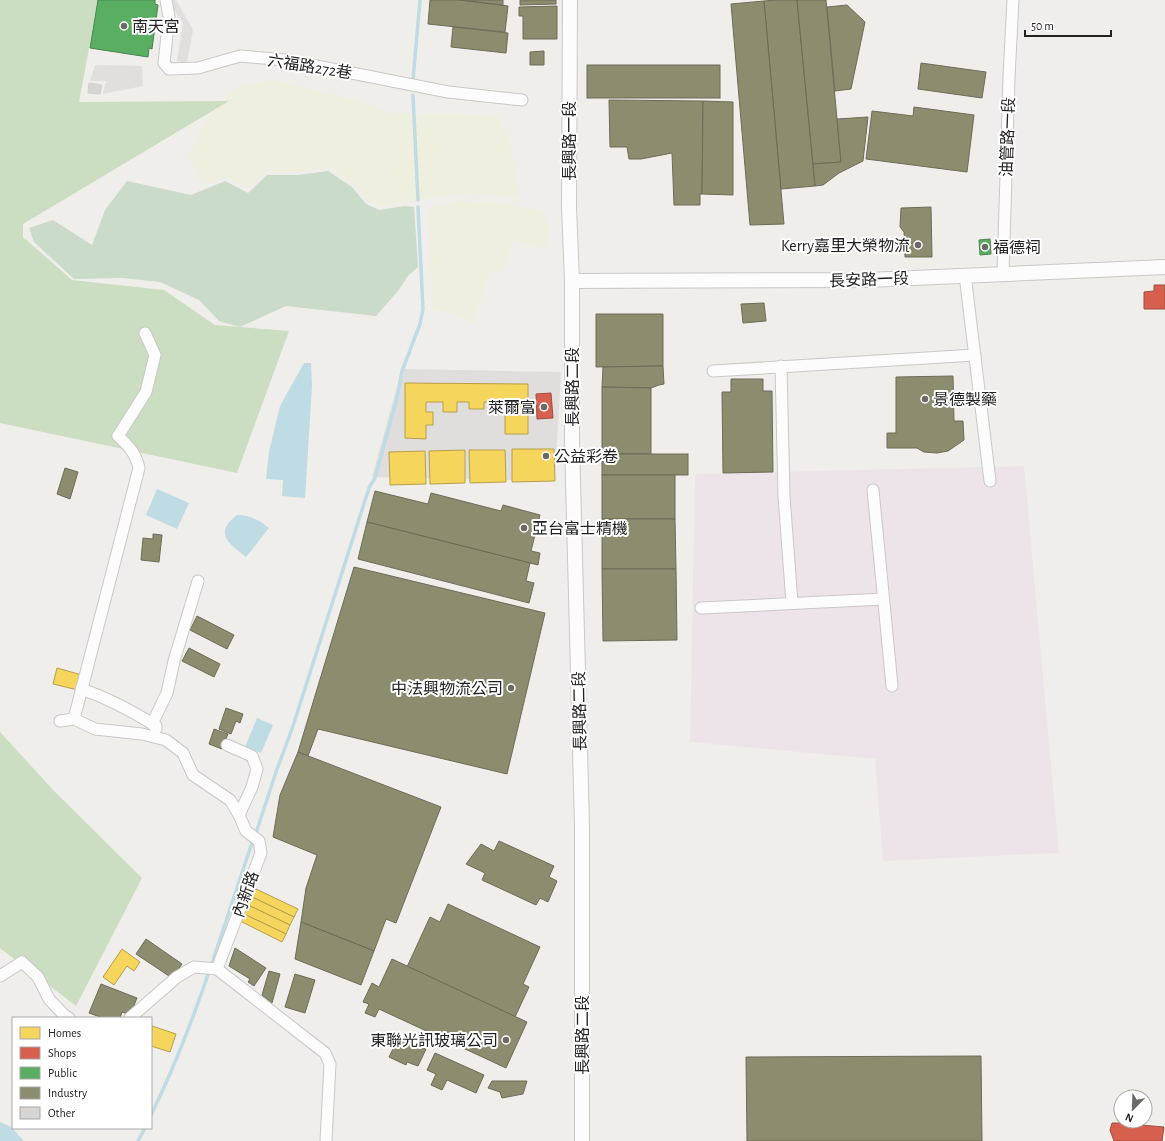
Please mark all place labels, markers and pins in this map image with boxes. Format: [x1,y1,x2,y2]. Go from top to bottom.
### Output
place label: 南天宮 [132,18,180,35]
marker: 南天宮 [119,21,129,31]
place label: Kerry嘉里大榮物流 [781,237,910,255]
place label: 福德祠 [993,239,1041,256]
marker: Kerry嘉里大榮物流 [913,240,923,250]
marker: 福德祠 [980,242,990,252]
place label: 景德製藥 [933,391,997,408]
marker: 景德製藥 [920,394,930,404]
place label: 萊爾富 [488,399,536,416]
marker: 萊爾富 [539,402,549,412]
place label: 公益彩卷 [554,448,618,465]
marker: 公益彩卷 [541,451,551,461]
place label: 亞台富士精機 [532,520,628,537]
marker: 亞台富士精機 [519,523,529,533]
place label: 中法興物流公司 [391,680,503,697]
marker: 中法興物流公司 [506,683,516,693]
place label: 東聯光訊玻璃公司 [370,1032,498,1049]
marker: 東聯光訊玻璃公司 [501,1035,511,1045]

